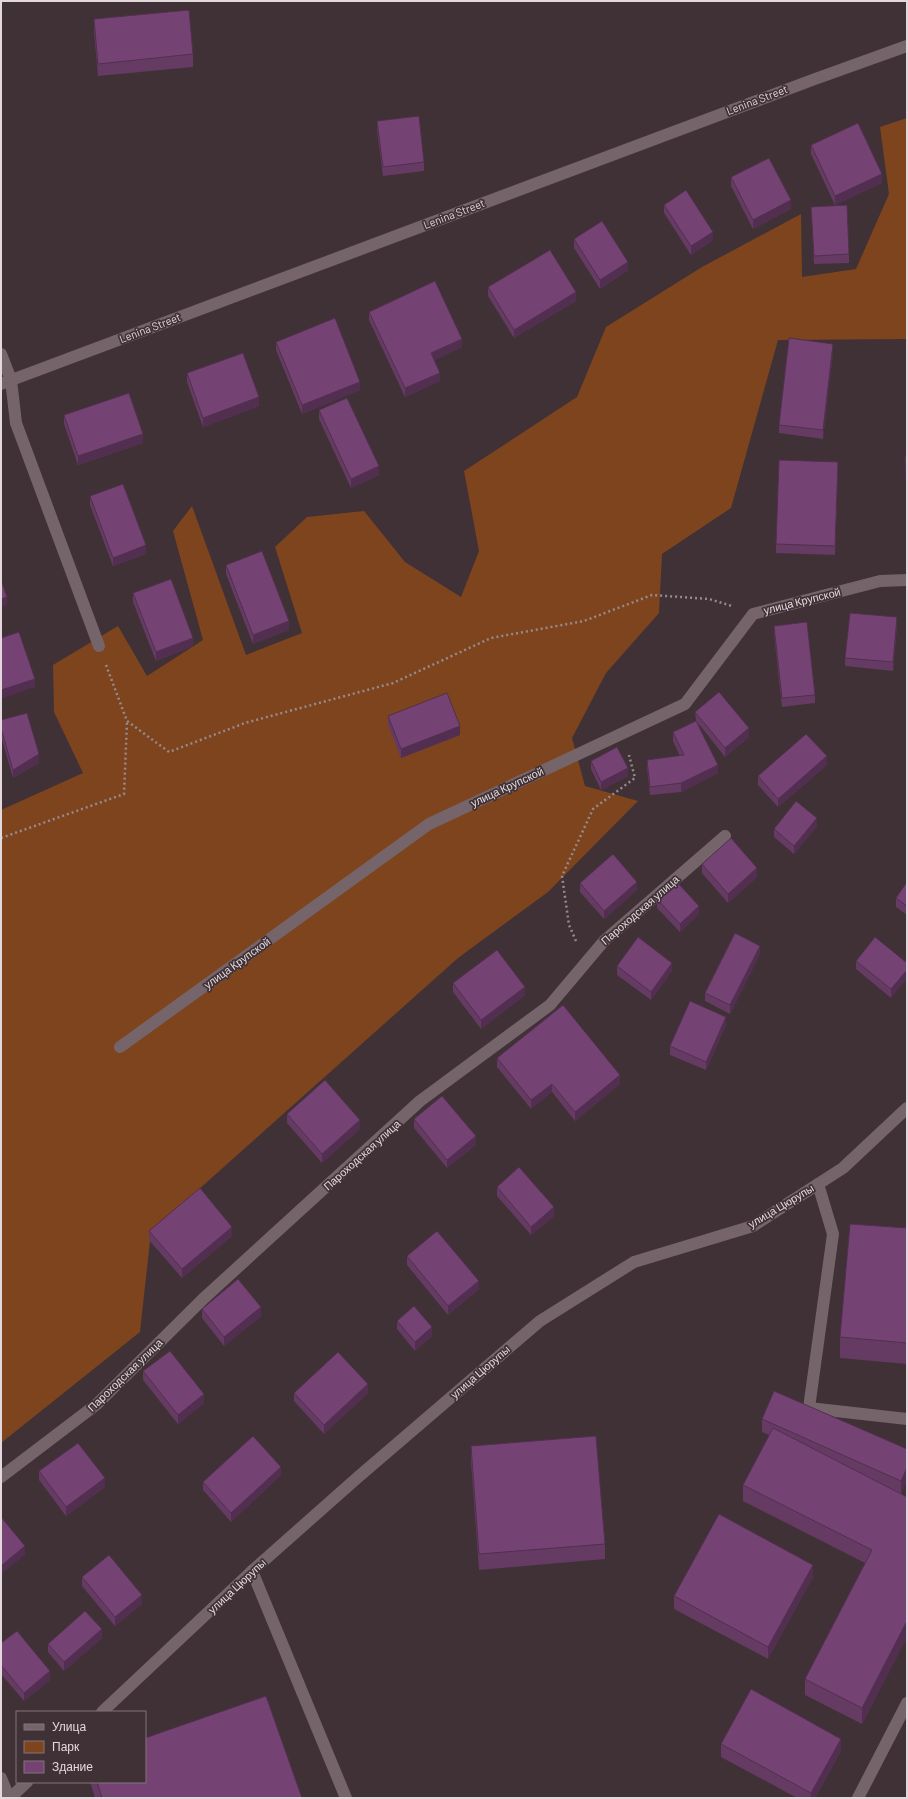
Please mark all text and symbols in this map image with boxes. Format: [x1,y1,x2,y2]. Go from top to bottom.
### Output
street label: Lenina Street [724,82,789,117]
street label: Lenina Street [421,196,486,231]
street label: Lenina Street [117,310,182,345]
street label: улица Крупской [762,585,842,616]
street label: улица Крупской [468,764,545,809]
street label: Пароходская улица [598,872,682,947]
street label: улица Крупской [201,934,272,991]
street label: Пароходская улица [321,1116,403,1193]
street label: улица Цюрупы [746,1181,816,1230]
street label: Пароходская улица [85,1335,165,1414]
street label: улица Цюрупы [447,1342,512,1401]
street label: улица Цюрупы [205,1556,268,1616]
legend [16,1711,146,1783]
text: Улица [52,1719,86,1734]
text: Парк [52,1739,80,1754]
text: Здание [52,1759,93,1774]

